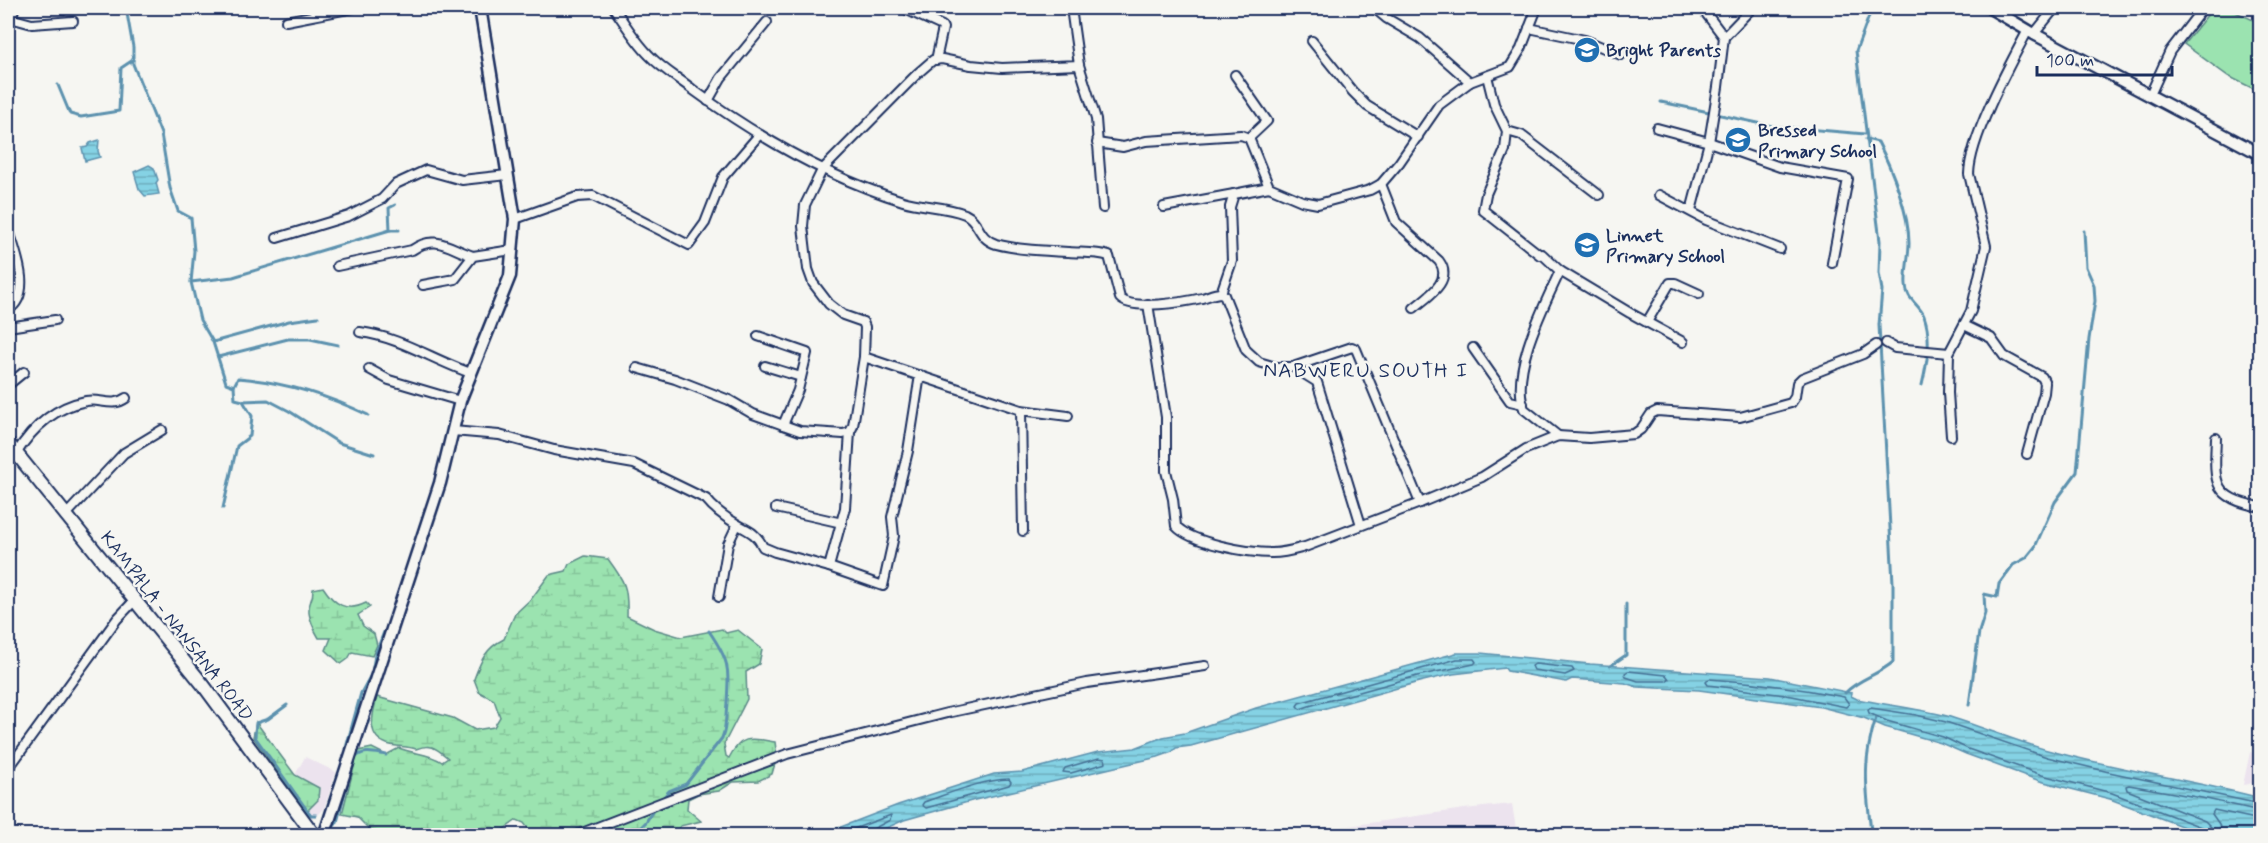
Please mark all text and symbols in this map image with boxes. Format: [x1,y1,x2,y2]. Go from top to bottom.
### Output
school or university icon: Bright Parents [1572,35,1602,65]
place label: Bright Parents [1606,39,1721,65]
scale bar [2037,39,2172,77]
text: 100 m [2046,49,2094,73]
place label: Bressed Primary School [1758,119,1877,164]
school or university icon: Bressed Primary School [1723,125,1753,155]
place label: Linnet Primary School [1606,224,1725,269]
school or university icon: Linnet Primary School [1572,230,1602,260]
district label: NABWERU SOUTH I [1263,357,1469,385]
street label: KAMPALA - NANSANA ROAD [94,527,258,727]

